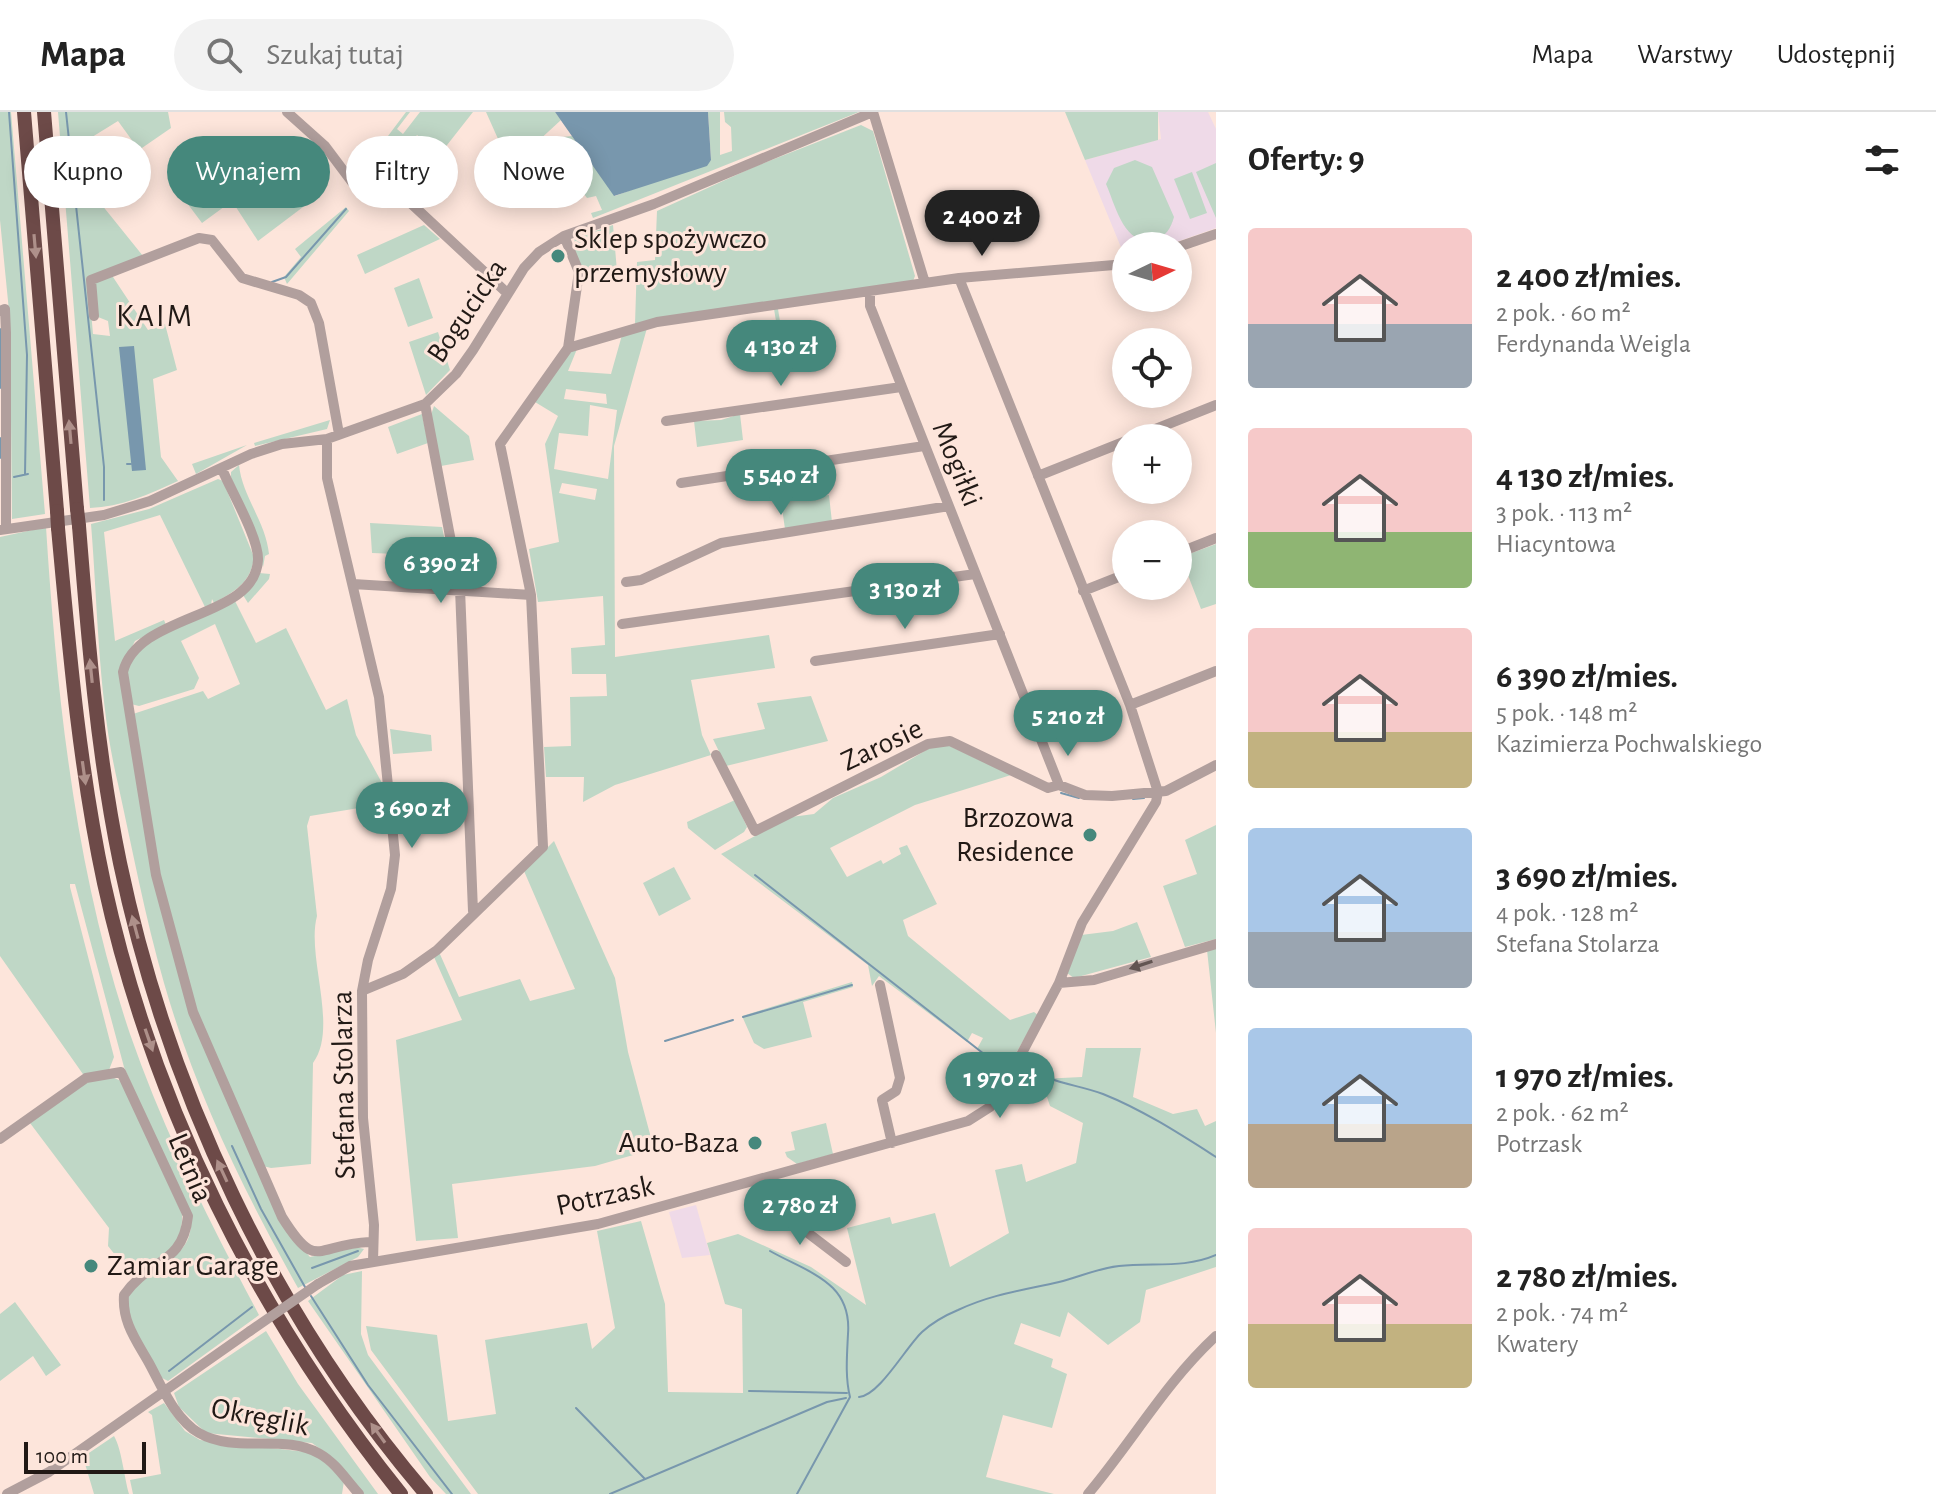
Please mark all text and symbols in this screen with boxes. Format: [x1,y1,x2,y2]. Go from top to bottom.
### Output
search box [174,19,734,91]
icon: search [202,33,246,77]
text: Mapa [40,36,126,74]
text: Szukaj tutaj [266,40,404,70]
text: Mapa [1531,41,1593,69]
text: Warstwy [1637,41,1733,69]
text: Udostępnij [1777,41,1896,69]
chip: Kupno [24,136,151,208]
chip: Wynajem [167,136,330,208]
chip: Filtry [346,136,458,208]
chip: Nowe [474,136,593,208]
icon: filters [1860,138,1904,182]
text: Oferty: 9 [1248,143,1365,177]
pin: 2 400 zł [899,190,1065,258]
text: 2 400 zł [943,203,1021,229]
place label: Sklep spożywczo przemysłowy [574,224,767,288]
north arrow [1112,232,1192,312]
map controls [1112,232,1192,600]
one-way arrow [29,234,42,259]
marker: Sklep spożywczo przemysłowy [549,247,567,265]
street label: Bogucicka [422,254,512,368]
icon: home [1312,260,1408,356]
text: 2 400 zł/mies. [1496,260,1681,294]
district label: KAIM [116,300,194,332]
text: 2 pok. · 60 m² [1496,300,1631,326]
pin: 4 130 zł [698,320,864,388]
button: locate [1112,328,1192,408]
text: Ferdynanda Weigla [1496,331,1691,357]
text: 4 130 zł [744,333,818,359]
street label: Mogiłki [927,417,987,511]
one-way arrow [64,419,77,444]
button: + [1112,424,1192,504]
pin: 5 540 zł [698,449,864,517]
icon: home [1312,460,1408,556]
text: 4 130 zł/mies. [1496,460,1675,494]
text: 5 540 zł [743,462,819,488]
text: 3 pok. · 113 m² [1496,500,1632,526]
button: − [1112,520,1192,600]
text: Hiacyntowa [1496,531,1616,557]
pin: 6 390 zł [358,537,524,605]
text: 6 390 zł [403,550,479,576]
pin: 3 130 zł [822,563,988,631]
text: 3 130 zł [869,576,941,602]
one-way arrow [84,658,97,683]
icon: home [1312,660,1408,756]
text: 6 390 zł/mies. [1496,660,1678,694]
pin: 5 210 zł [985,690,1151,758]
text: 5 pok. · 148 m² [1496,700,1637,726]
text: 5 210 zł [1032,703,1104,729]
street label: Zarosie [837,713,927,777]
text: Kazimierza Pochwalskiego [1496,731,1762,757]
one-way arrow [78,761,91,786]
pin: 3 690 zł [329,782,495,850]
text: 3 690 zł [374,795,450,821]
place label: Brzozowa Residence [956,803,1074,867]
marker: Brzozowa Residence [1081,826,1099,844]
icon: home [1312,860,1408,956]
text: 3 690 zł/mies. [1496,860,1678,894]
text: 4 pok. · 128 m² [1496,900,1638,926]
one-way arrow [129,914,141,939]
text: Stefana Stolarza [1496,931,1660,957]
one-way arrow [1129,959,1153,971]
street label: Stefana Stolarza [327,990,361,1180]
one-way arrow [143,1028,156,1052]
pin: 1 970 zł [917,1052,1083,1120]
icon: home [1312,1060,1408,1156]
text: 1 970 zł/mies. [1496,1060,1674,1094]
text: 1 970 zł [963,1065,1037,1091]
text: 2 pok. · 62 m² [1496,1100,1629,1126]
place label: Auto-Baza [619,1128,739,1158]
street label: Letnia [162,1129,218,1207]
text: Potrzask [1496,1131,1582,1157]
marker: Auto-Baza [746,1134,764,1152]
one-way arrow [215,1160,229,1183]
street label: Potrzask [553,1171,657,1221]
pin: 2 780 zł [717,1179,883,1247]
text: 2 780 zł [762,1192,838,1218]
place label: Zamiar Garage [107,1251,279,1281]
marker: Zamiar Garage [82,1257,100,1275]
icon: home [1312,1260,1408,1356]
text: 2 780 zł/mies. [1496,1260,1678,1294]
text: 2 pok. · 74 m² [1496,1300,1628,1326]
text: Kwatery [1496,1331,1578,1357]
street label: Okręglik [209,1393,312,1441]
one-way arrow [371,1422,386,1443]
scale bar [24,1438,146,1474]
text: 100 m [36,1445,88,1467]

